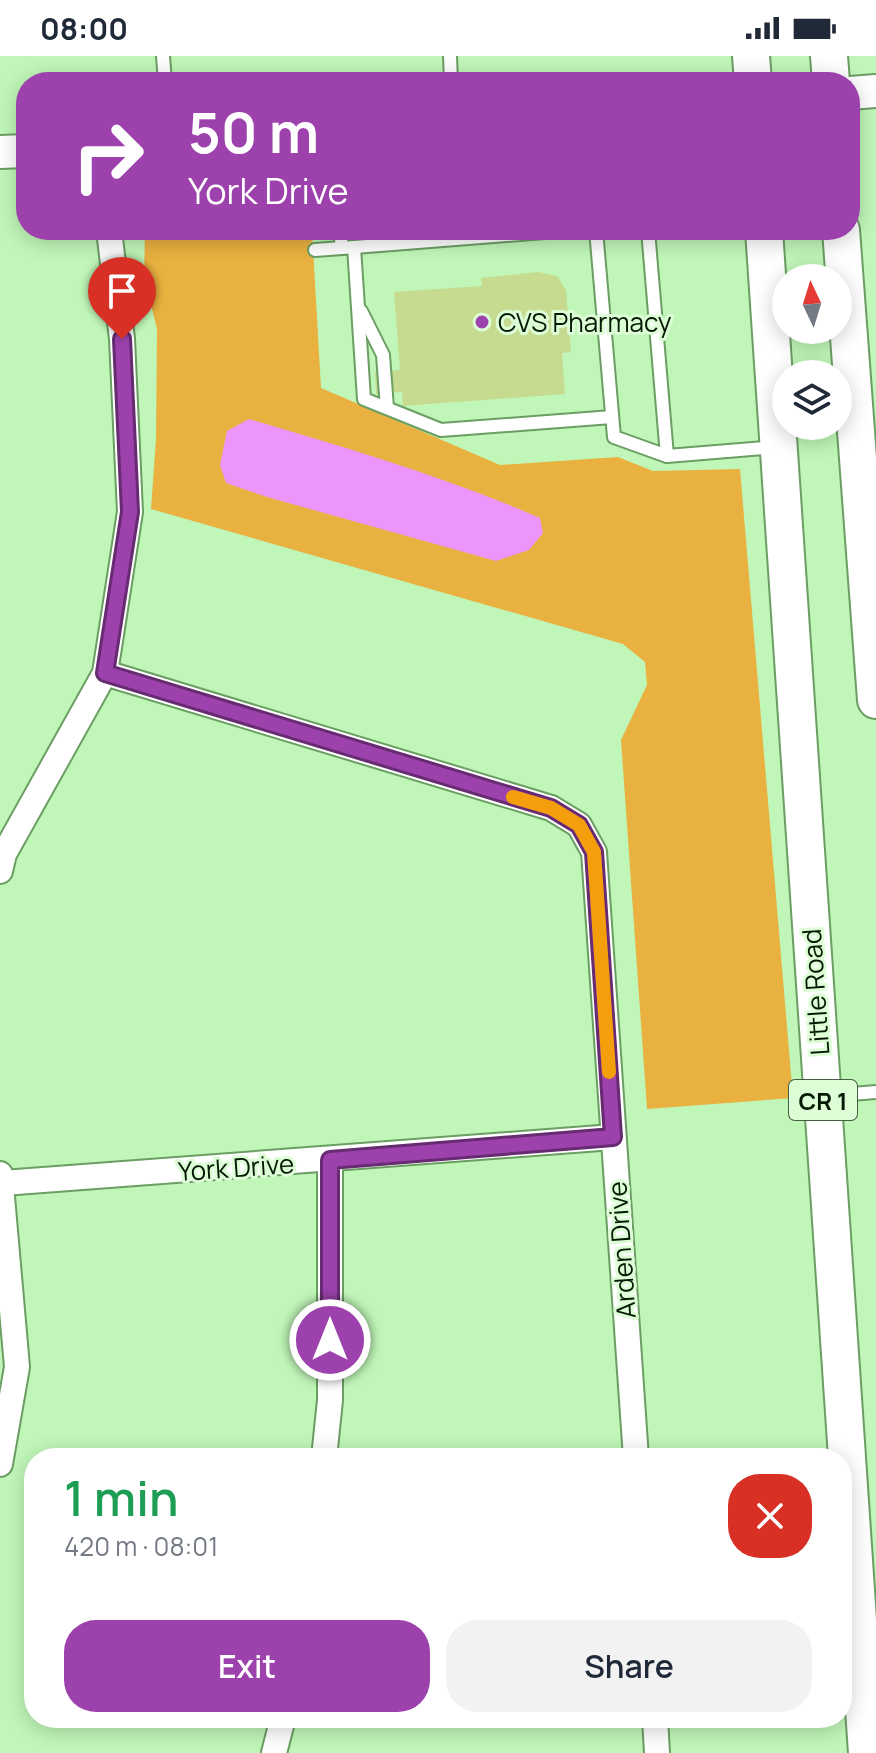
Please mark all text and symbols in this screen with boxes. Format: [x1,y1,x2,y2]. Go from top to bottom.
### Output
text: 08:00 [40,8,128,49]
text: 50 m [188,93,319,170]
icon: right [56,104,160,208]
text: York Drive [188,166,349,215]
pin [88,257,156,339]
north arrow [772,264,852,344]
map controls [772,264,852,440]
icon: arrive [100,269,144,313]
place label: CVS Pharmacy [498,304,672,340]
marker: CVS Pharmacy [473,313,491,331]
button: layers [772,360,852,440]
street label: Little Road [793,928,837,1056]
road number: CR 1 [789,1080,857,1120]
street label: York Drive [177,1145,295,1189]
street label: Arden Drive [598,1180,644,1320]
position arrow [288,1298,372,1382]
text: 1 min [64,1465,178,1530]
button: close [728,1474,812,1558]
text: 420 m · 08:01 [64,1528,218,1564]
button: Exit [64,1620,430,1712]
button: Share [446,1620,812,1712]

